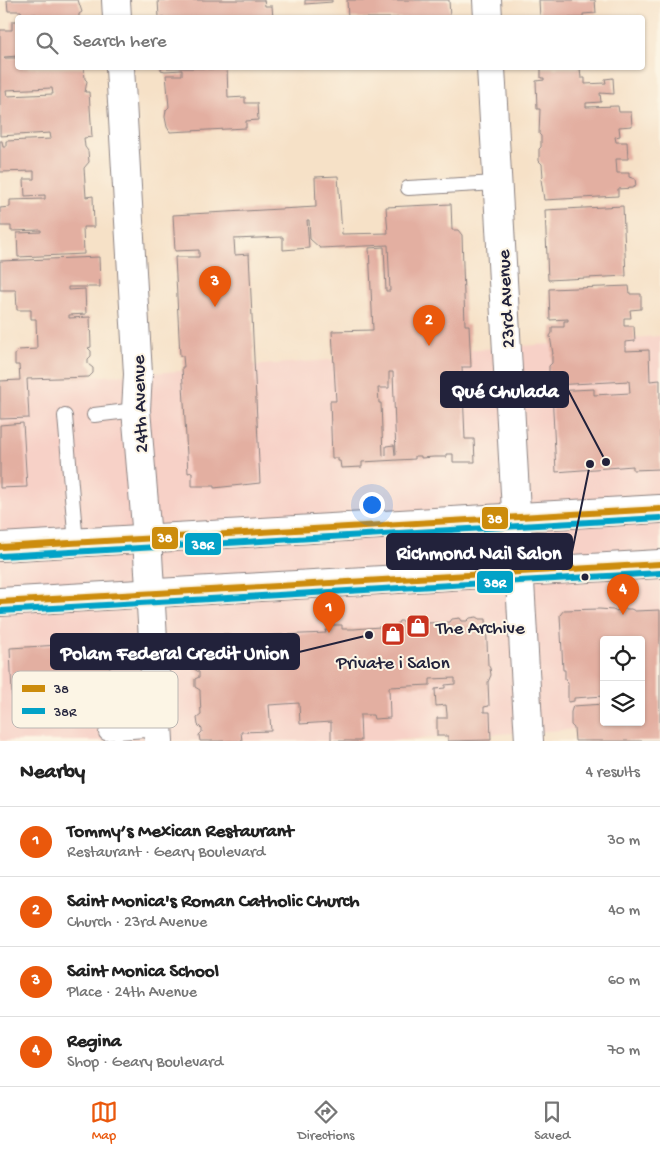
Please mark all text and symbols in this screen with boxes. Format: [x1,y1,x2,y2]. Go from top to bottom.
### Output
search box [15,15,645,70]
icon: search [33,29,61,57]
text: Search here [73,31,167,54]
street label: 23rd Avenue [493,249,522,349]
pin: 3 [199,266,231,307]
pin: 2 [413,305,445,346]
street label: 24th Avenue [128,354,155,453]
callout: Qué Chulada [441,372,568,407]
text: Qué Chulada [451,382,559,405]
your location [359,492,385,518]
line badge: 38 [481,506,509,530]
text: 38 [487,512,503,529]
line badge: 38 [151,526,179,550]
text: 38 [157,531,173,548]
line badge: 38R [184,532,222,556]
callout: Richmond Nail Salon [387,534,572,569]
text: 38R [191,538,216,555]
text: Richmond Nail Salon [395,544,562,567]
line badge: 38R [476,570,514,594]
unlabelled marker [580,572,590,582]
pin: 4 [607,574,639,615]
text: 38R [483,576,508,593]
pin: 1 [313,592,345,633]
shop icon: The Archive [405,613,431,639]
place label: The Archive [435,618,525,641]
shop icon: Private i Salon [380,621,406,647]
callout: Polam Federal Credit Union [51,634,299,669]
map controls [600,636,645,726]
button: locate [600,636,645,681]
text: Polam Federal Credit Union [60,644,290,667]
place label: Private i Salon [335,653,450,676]
legend [12,671,178,728]
button: layers [600,681,645,726]
text: 38 [53,682,69,699]
text: 38R [53,705,77,722]
text: Nearby [20,761,85,786]
text: 4 results [585,764,640,783]
text: Tommy’s Mexican Restaurant [67,821,294,844]
text: 1 [33,832,39,851]
text: 30 m [607,832,640,851]
text: Restaurant · Geary Boulevard [67,844,265,863]
text: Saint Monica's Roman Catholic Church [67,891,359,914]
text: 2 [32,902,40,921]
text: 40 m [608,902,640,921]
text: Church · 23rd Avenue [67,914,207,933]
text: Saint Monica School [67,961,219,984]
text: 3 [32,972,40,991]
text: 60 m [608,972,640,991]
text: Place · 24th Avenue [67,984,197,1003]
text: Regina [67,1031,121,1054]
text: 4 [32,1042,40,1061]
text: 70 m [607,1042,640,1061]
text: Shop · Geary Boulevard [67,1054,223,1073]
tab: Map [90,1098,118,1145]
tab: Directions [298,1098,355,1145]
tab: Saved [534,1098,570,1145]

